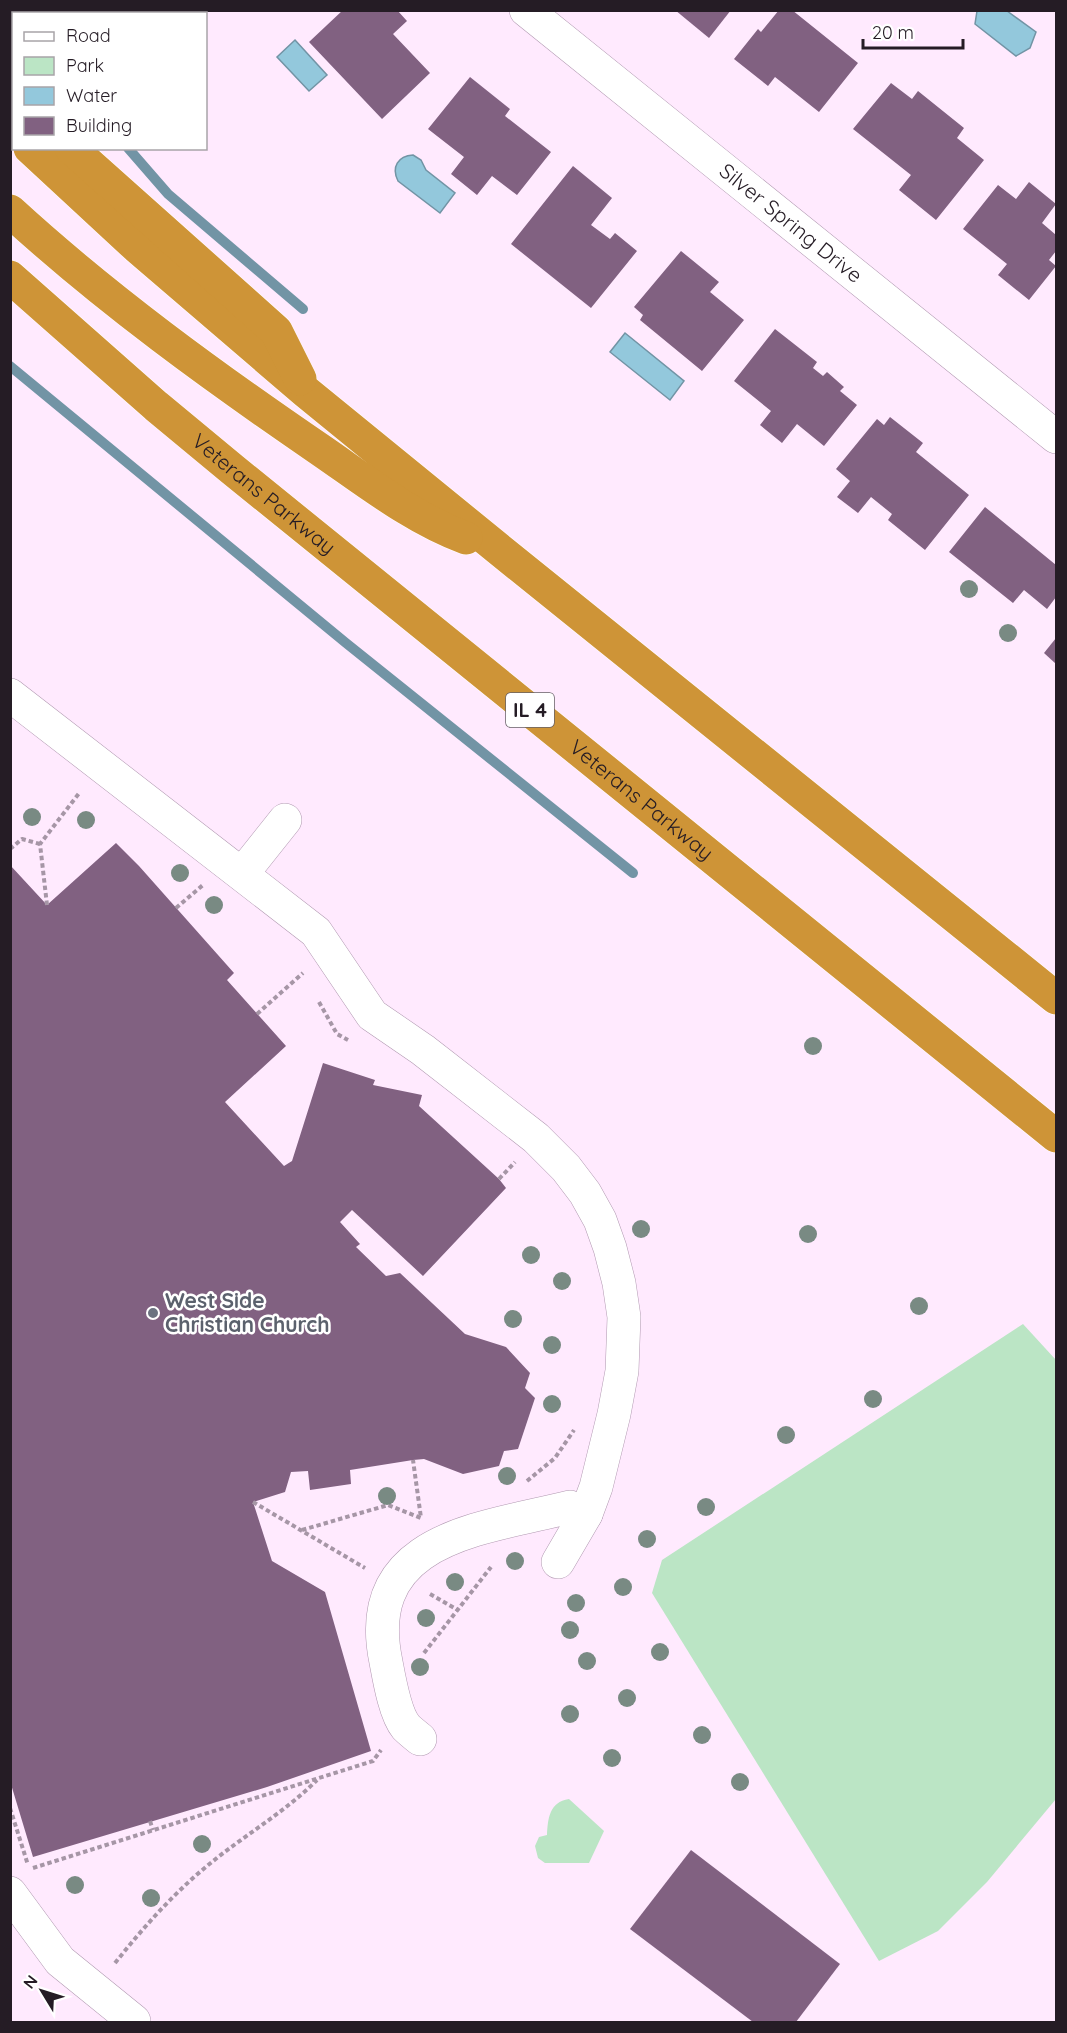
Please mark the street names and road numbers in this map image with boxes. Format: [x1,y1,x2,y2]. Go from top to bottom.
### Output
street label: Silver Spring Drive [715,157,868,288]
street label: Veterans Parkway [187,427,341,560]
road number: IL 4 [506,693,554,727]
street label: Veterans Parkway [565,733,719,865]

